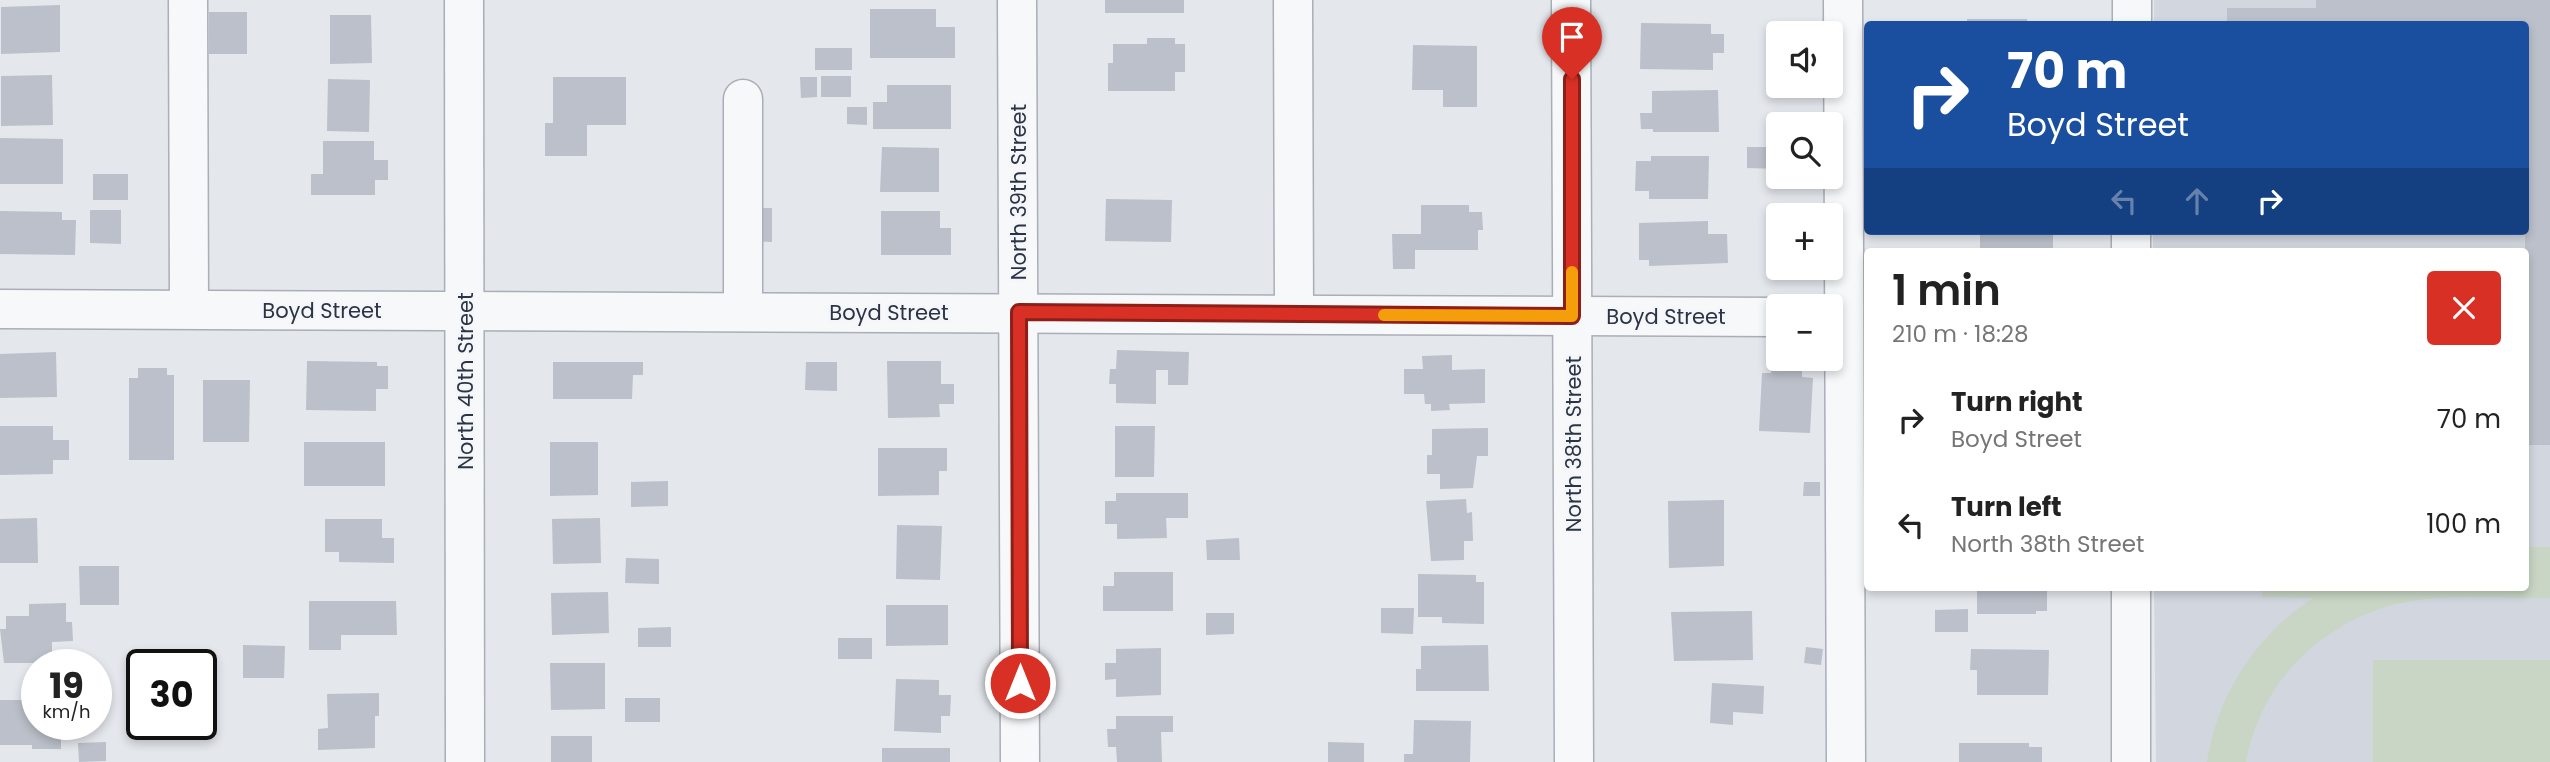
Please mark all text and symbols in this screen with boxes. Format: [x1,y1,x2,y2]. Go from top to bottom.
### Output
pin [1542,7,1602,79]
icon: arrive [1553,18,1591,56]
map controls [1766,21,1843,371]
button: sound [1766,21,1843,98]
text: 70 m [2007,37,2127,105]
icon: right [1892,49,1983,140]
text: Boyd Street [2007,102,2189,147]
street label: North 39th Street [1004,104,1033,280]
button: search [1766,112,1843,189]
icon: left [2105,182,2143,220]
icon: ahead [2178,182,2216,220]
icon: right [2251,182,2289,220]
button: + [1766,203,1843,280]
text: 1 min [1892,261,2001,320]
button: close [2427,271,2501,345]
street label: North 40th Street [451,292,480,470]
button: − [1766,294,1843,371]
street label: Boyd Street [262,296,382,325]
street label: Boyd Street [829,298,949,327]
street label: Boyd Street [1606,302,1726,331]
text: 210 m · 18:28 [1892,318,2029,350]
street label: North 38th Street [1559,356,1588,532]
text: Turn right [1951,384,2083,420]
icon: right [1892,401,1930,439]
text: 70 m [2437,401,2501,437]
text: Boyd Street [1951,423,2082,455]
text: Turn left [1951,489,2062,525]
icon: left [1892,506,1930,544]
text: 100 m [2426,506,2501,542]
text: North 38th Street [1951,528,2144,560]
position arrow [983,646,1057,720]
speed limit sign: 30 [126,649,217,740]
text: 19 [49,661,84,710]
text: km/h [43,699,90,724]

